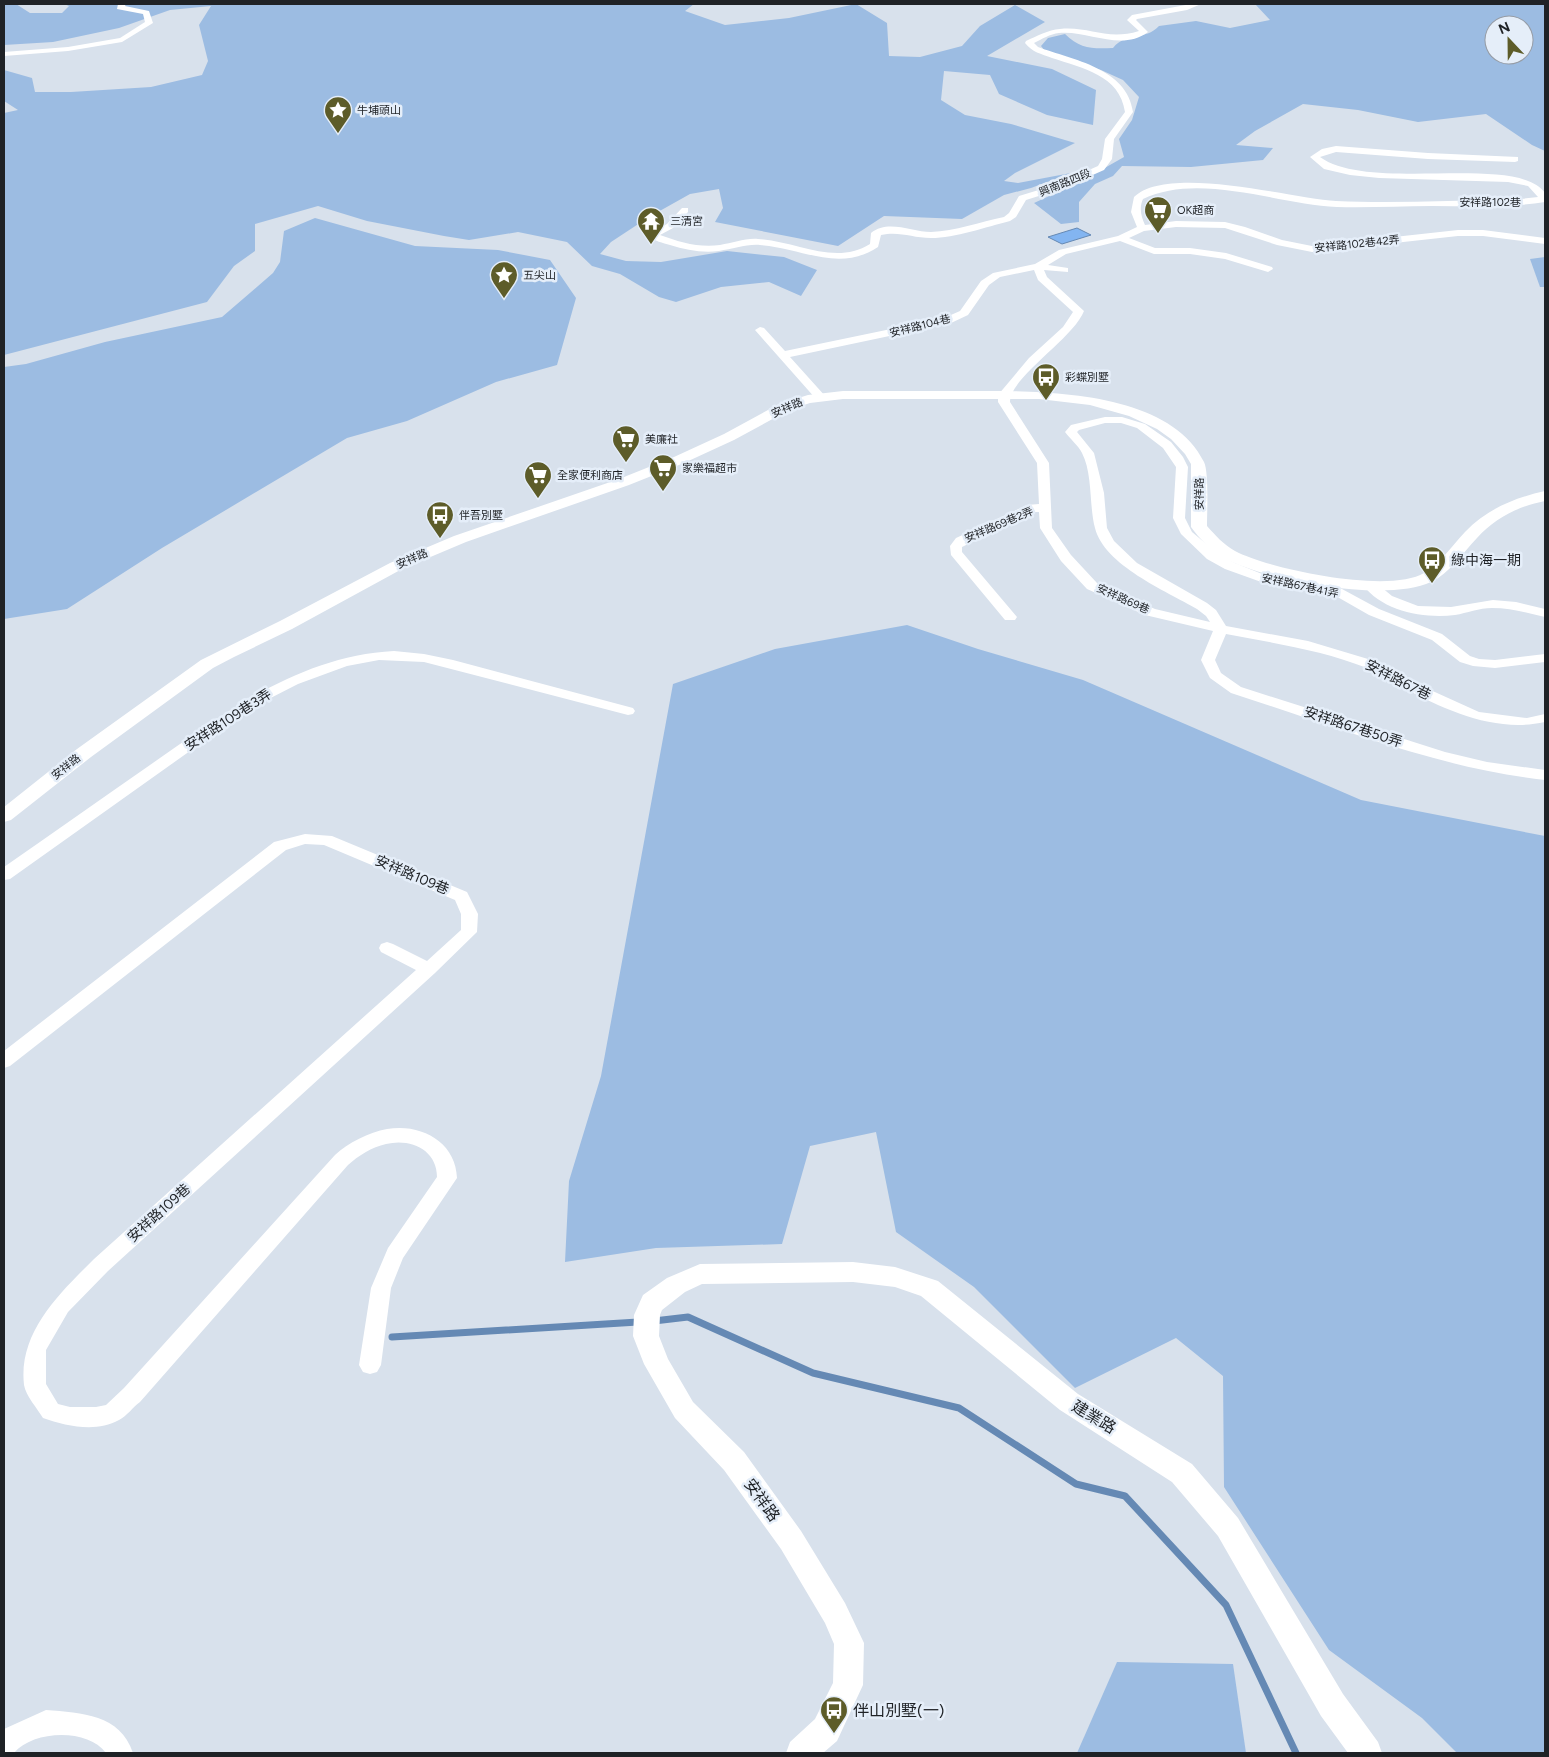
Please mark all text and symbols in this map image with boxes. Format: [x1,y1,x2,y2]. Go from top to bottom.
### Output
north arrow [1484,15,1534,65]
text: N [1496,19,1513,38]
place icon: 牛埔頭山 [323,95,353,134]
place label: 牛埔頭山 [357,104,401,117]
street label: 興南路四段 [1037,167,1093,199]
supermarket icon: OK超商 [1143,195,1173,234]
street label: 安祥路102巷 [1459,196,1521,209]
place label: OK超商 [1177,204,1214,217]
temple icon: 三清宮 [636,206,666,245]
place label: 三清宮 [670,215,703,228]
street label: 安祥路102巷42弄 [1314,233,1400,255]
place icon: 五尖山 [489,260,519,299]
place label: 五尖山 [523,269,556,282]
street label: 安祥路104巷 [888,312,952,340]
bus stop icon: 彩蝶別墅 [1031,362,1061,401]
place label: 彩蝶別墅 [1065,371,1109,384]
street label: 安祥路 [769,396,805,420]
supermarket icon: 美廉社 [611,424,641,463]
place label: 美廉社 [645,433,678,446]
supermarket icon: 家樂福超市 [648,453,678,492]
supermarket icon: 全家便利商店 [523,460,553,499]
place label: 家樂福超市 [682,462,737,475]
place label: 全家便利商店 [557,469,623,482]
street label: 安祥路 [1193,478,1206,511]
bus stop icon: 伴吾別墅 [425,500,455,539]
street label: 安祥路69巷2弄 [963,505,1035,545]
place label: 伴吾別墅 [459,509,503,522]
bus stop icon: 綠中海一期 [1417,545,1447,584]
street label: 安祥路 [394,547,430,571]
place label: 綠中海一期 [1451,552,1521,569]
street label: 安祥路67巷41弄 [1260,571,1340,601]
street label: 安祥路69巷 [1095,582,1151,616]
street label: 安祥路67巷 [1362,656,1434,704]
street label: 安祥路109巷3弄 [181,686,275,754]
street label: 安祥路67巷50弄 [1302,703,1404,751]
street label: 安祥路 [49,752,83,782]
street label: 安祥路109巷 [372,852,452,898]
street label: 安祥路109巷 [124,1180,194,1246]
street label: 建業路 [1069,1396,1119,1438]
street label: 安祥路 [740,1475,784,1525]
bus stop icon: 伴山別墅(一) [819,1695,849,1734]
place label: 伴山別墅(一) [853,1701,944,1720]

